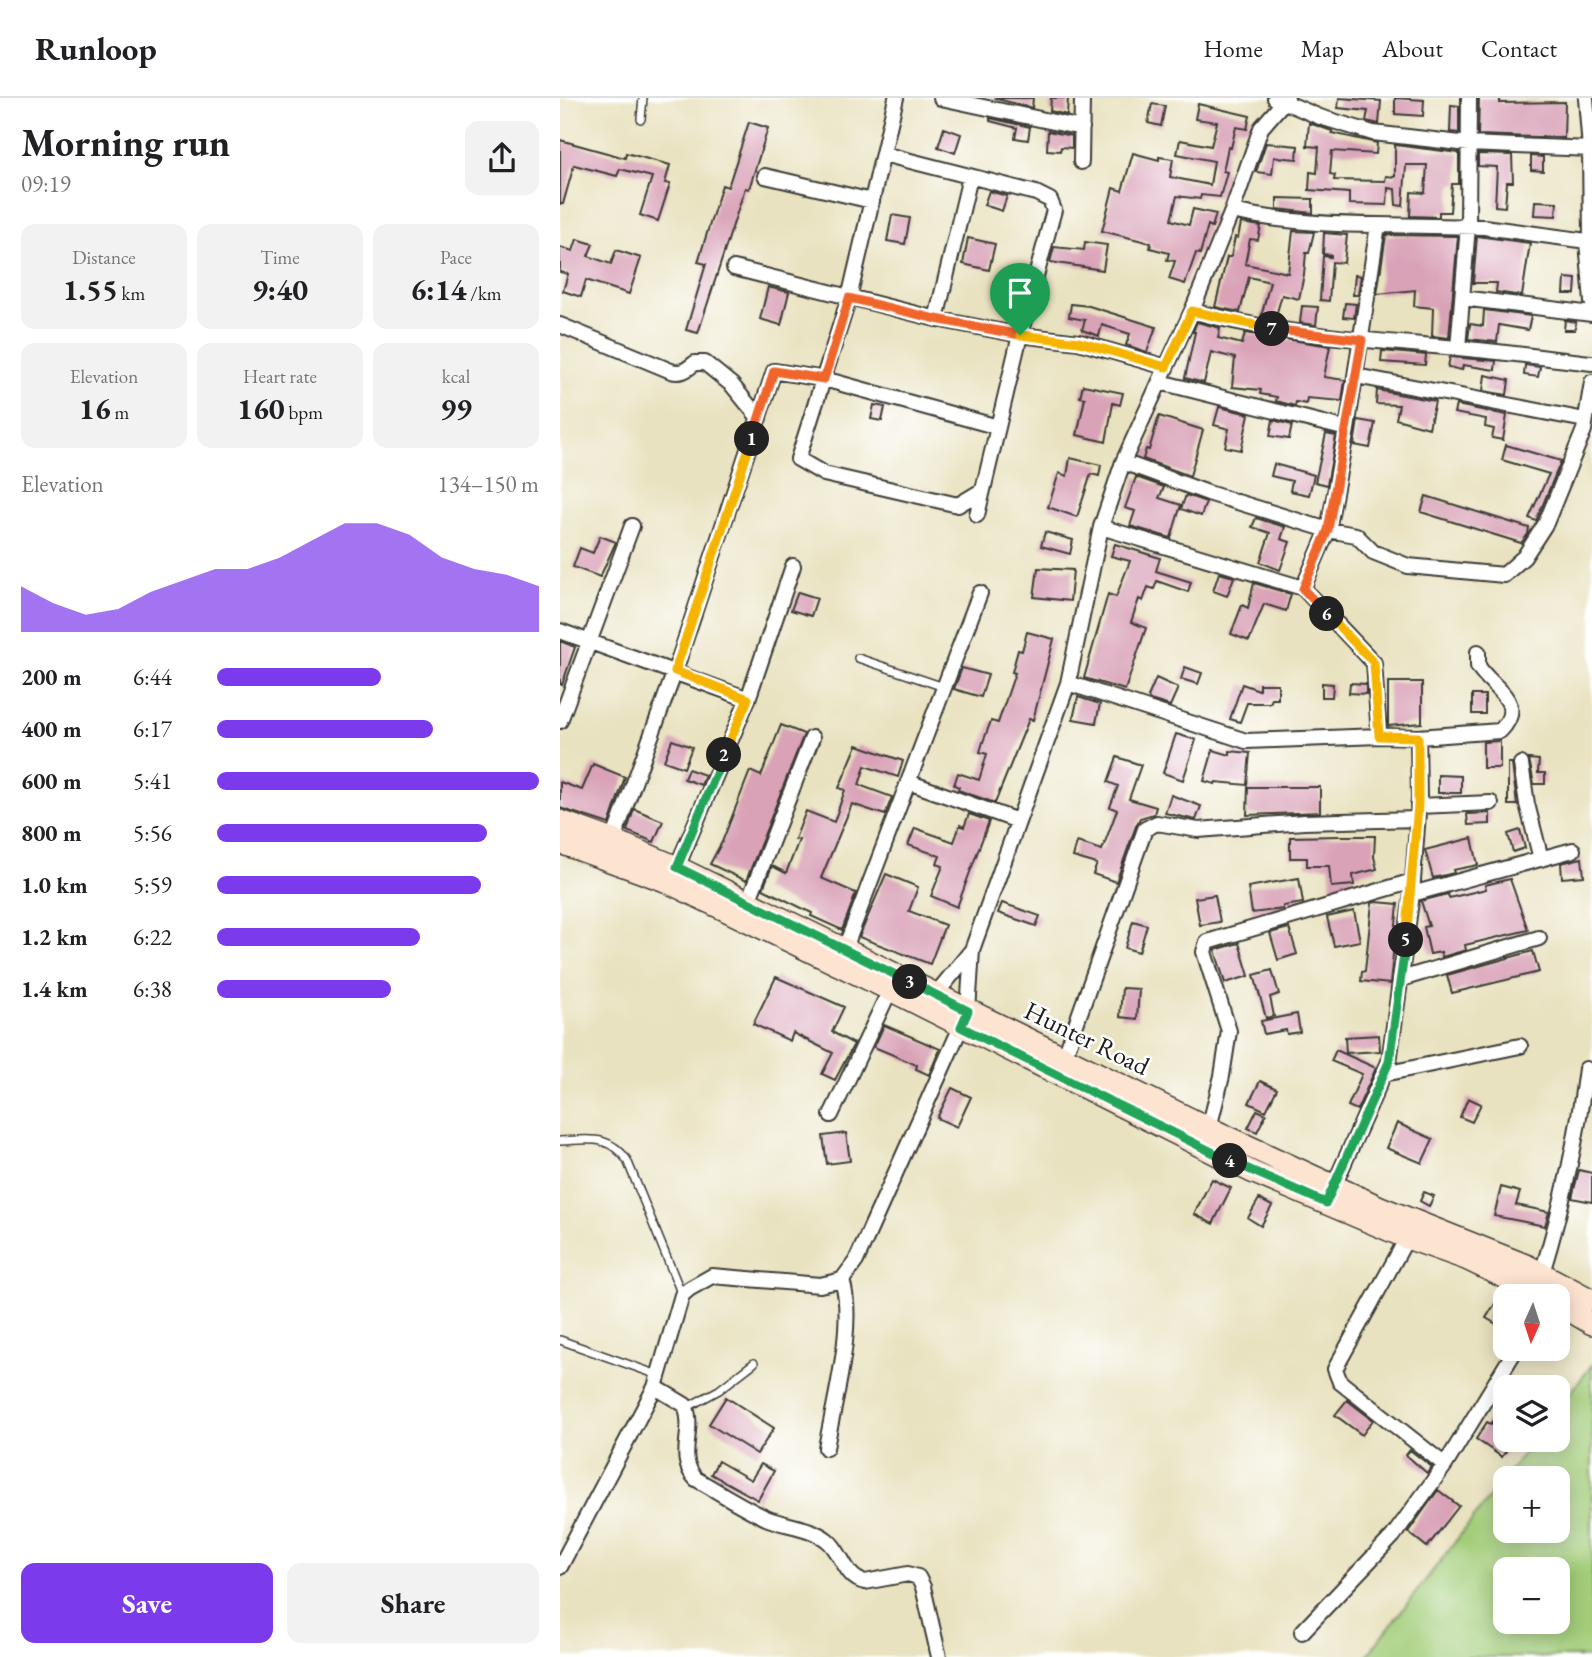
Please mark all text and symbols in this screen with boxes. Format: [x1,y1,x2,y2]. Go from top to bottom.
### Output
text: Runloop [35,27,157,70]
text: Home [1203,33,1263,64]
text: Map [1301,33,1344,64]
text: About [1382,33,1443,64]
text: Contact [1481,33,1557,64]
text: Morning run [21,118,230,167]
button: share [465,121,539,195]
text: 09:19 [21,169,71,199]
text: Distance [72,245,136,270]
text: Time [260,245,300,270]
text: Pace [440,245,472,270]
pin [990,263,1050,335]
text: 1.55 [63,270,118,309]
text: 9:40 [252,270,308,309]
text: 6:14 [410,270,467,309]
icon: arrive [1001,274,1039,312]
text: km [118,281,145,306]
text: /km [467,281,502,306]
pin: 7 [1254,312,1290,346]
text: 7 [1266,316,1277,341]
text: Elevation [70,364,138,389]
text: Heart rate [243,364,317,389]
text: kcal [442,364,470,389]
text: 16 [79,389,111,428]
text: 160 [237,389,285,428]
text: 99 [440,389,472,428]
text: m [111,400,129,425]
text: bpm [285,400,323,425]
pin: 1 [734,422,770,456]
text: 1 [746,426,757,451]
text: Elevation [21,469,104,499]
text: 134–150 m [438,469,539,499]
pin: 6 [1310,596,1344,632]
text: 6 [1321,601,1332,626]
text: 200 m [21,662,82,692]
text: 6:44 [133,662,172,692]
text: 400 m [21,714,82,744]
text: 6:17 [133,714,172,744]
pin: 2 [706,738,742,772]
text: 2 [718,742,729,767]
text: 600 m [21,766,82,796]
text: 5:41 [133,766,172,796]
text: 800 m [21,818,82,848]
text: 5:56 [133,818,172,848]
text: 1.0 km [21,870,88,900]
text: 5:59 [133,870,172,900]
text: 1.2 km [21,922,88,952]
text: 6:22 [133,922,172,952]
pin: 5 [1388,922,1424,958]
text: 5 [1400,927,1411,952]
pin: 3 [892,964,928,1000]
text: 3 [904,969,915,994]
text: 1.4 km [21,974,88,1004]
text: 6:38 [133,974,172,1004]
street label: Hunter Road [1019,993,1156,1083]
pin: 4 [1212,1144,1248,1178]
text: 4 [1224,1148,1235,1173]
north arrow [1493,1284,1570,1362]
map controls [1493,1284,1570,1634]
button: layers [1493,1375,1570,1452]
button: + [1493,1466,1570,1543]
button: − [1493,1557,1570,1634]
button: Save [21,1563,273,1643]
button: Share [287,1563,539,1643]

